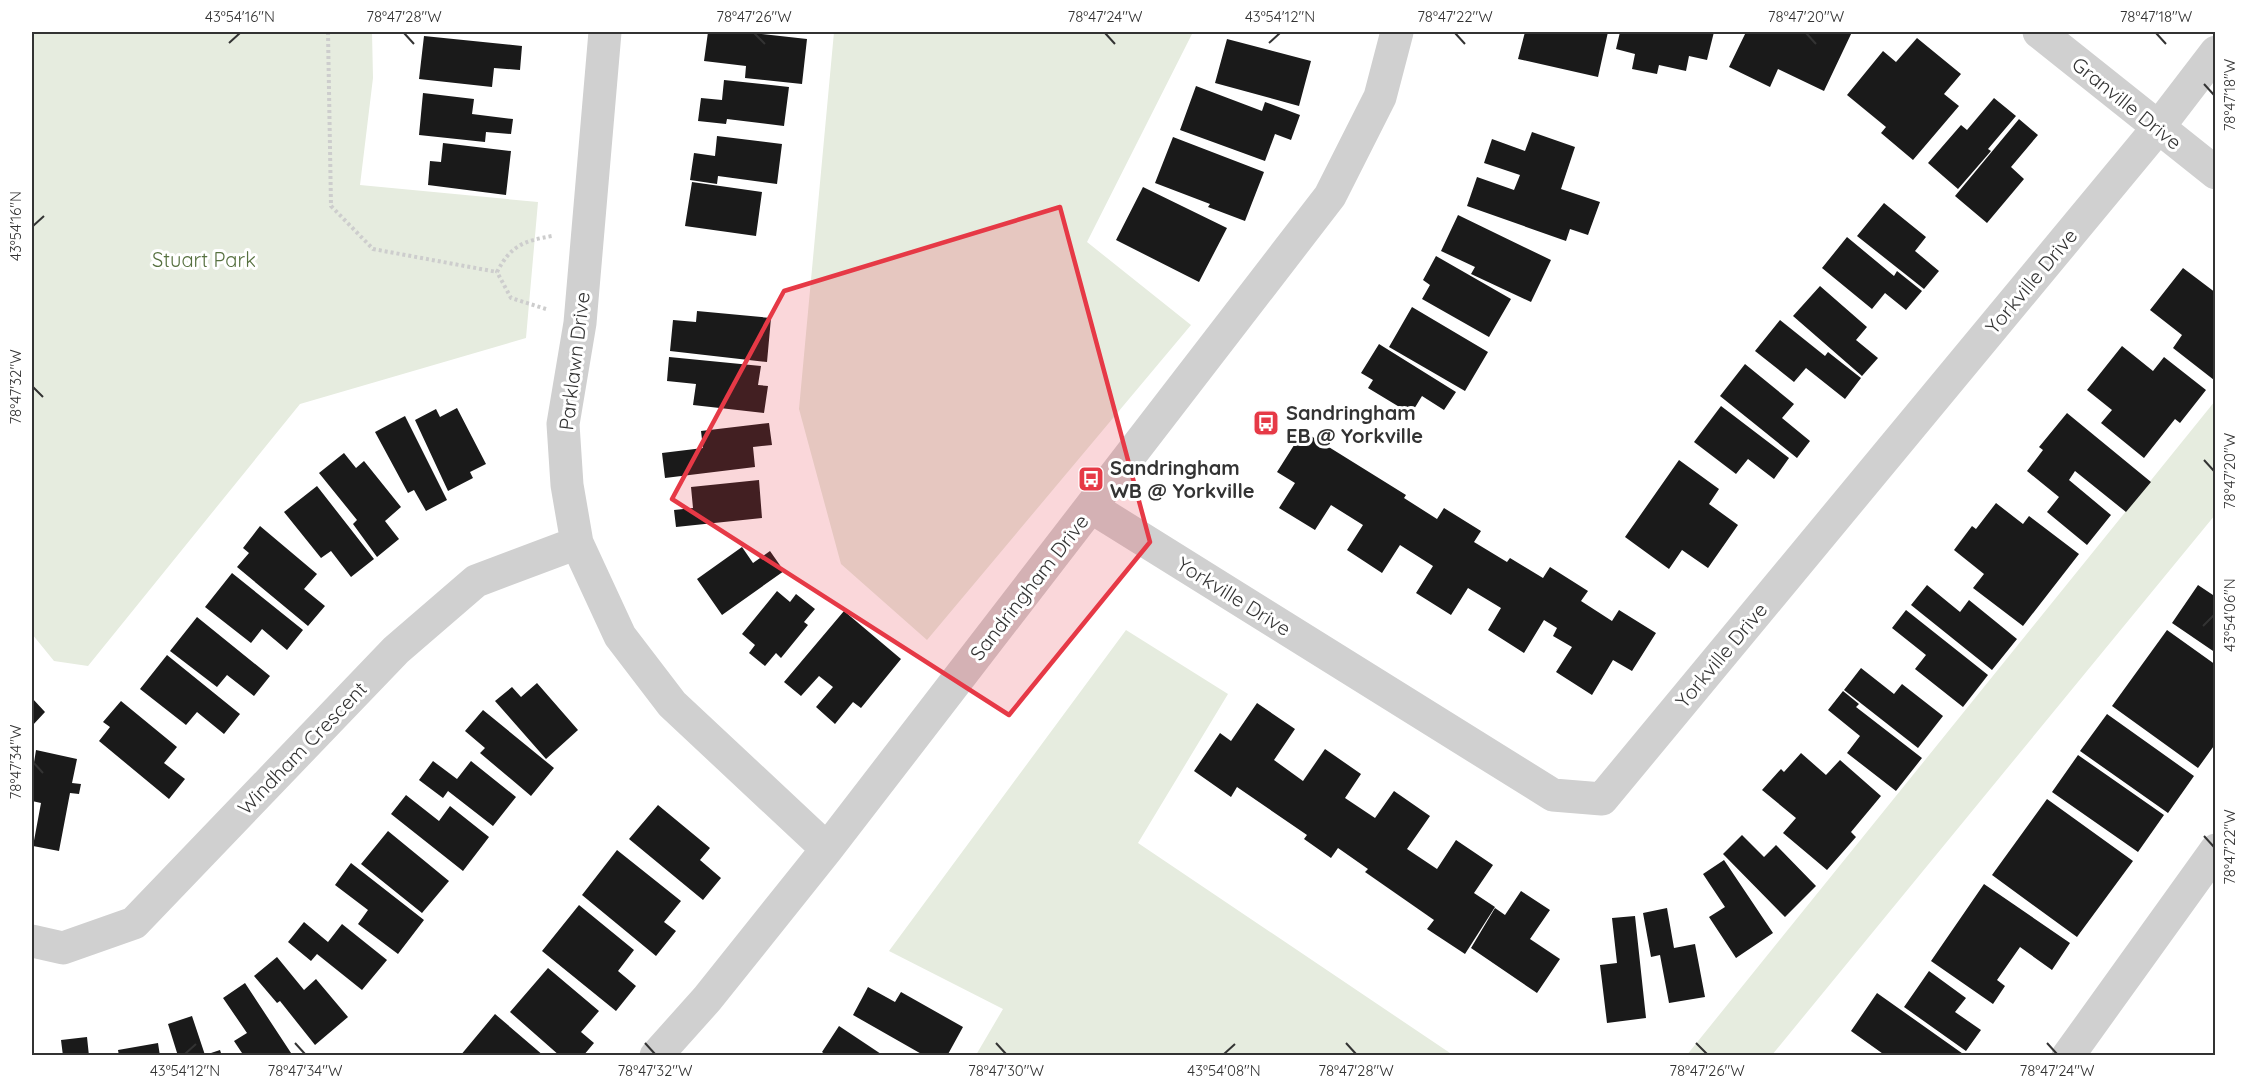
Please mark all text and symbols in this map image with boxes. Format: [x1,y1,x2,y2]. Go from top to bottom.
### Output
text: 43°54'16"N [205,7,275,26]
text: 78°47'28"W [366,7,442,26]
text: 78°47'26"W [716,7,792,26]
text: 78°47'24"W [1067,7,1143,26]
text: 43°54'12"N [1245,7,1315,26]
text: 78°47'22"W [1417,7,1493,26]
text: 78°47'20"W [1768,7,1845,26]
text: 78°47'18"W [2120,7,2193,26]
street label: Granville Drive [2067,51,2187,155]
text: 78°47'18"W [2220,58,2239,131]
text: 43°54'16"N [6,191,25,261]
street label: Yorkville Drive [1980,223,2082,339]
park label: Stuart Park [152,247,256,272]
street label: Parklawn Drive [553,290,595,432]
text: 78°47'32"W [6,349,25,425]
place label: Sandringham EB @ Yorkville [1286,400,1423,448]
bus stop icon: Sandringham EB @ Yorkville [1251,408,1281,438]
text: 78°47'20"W [2220,432,2239,509]
place label: Sandringham WB @ Yorkville [1110,455,1254,503]
bus stop icon: Sandringham WB @ Yorkville [1076,464,1106,494]
street label: Sandringham Drive [964,509,1094,665]
street label: Yorkville Drive [1172,551,1296,641]
text: 43°54'06"N [2220,578,2239,652]
street label: Yorkville Drive [1670,597,1772,713]
street label: Windham Crescent [232,676,372,820]
text: 78°47'34"W [6,724,25,799]
text: 78°47'22"W [2220,809,2239,885]
text: 43°54'12"N [150,1061,220,1080]
text: 78°47'34"W [268,1061,343,1080]
text: 78°47'32"W [617,1061,693,1080]
text: 78°47'30"W [968,1061,1044,1080]
text: 43°54'08"N [1187,1061,1261,1080]
text: 78°47'28"W [1318,1061,1394,1080]
text: 78°47'26"W [1669,1061,1745,1080]
text: 78°47'24"W [2019,1061,2095,1080]

